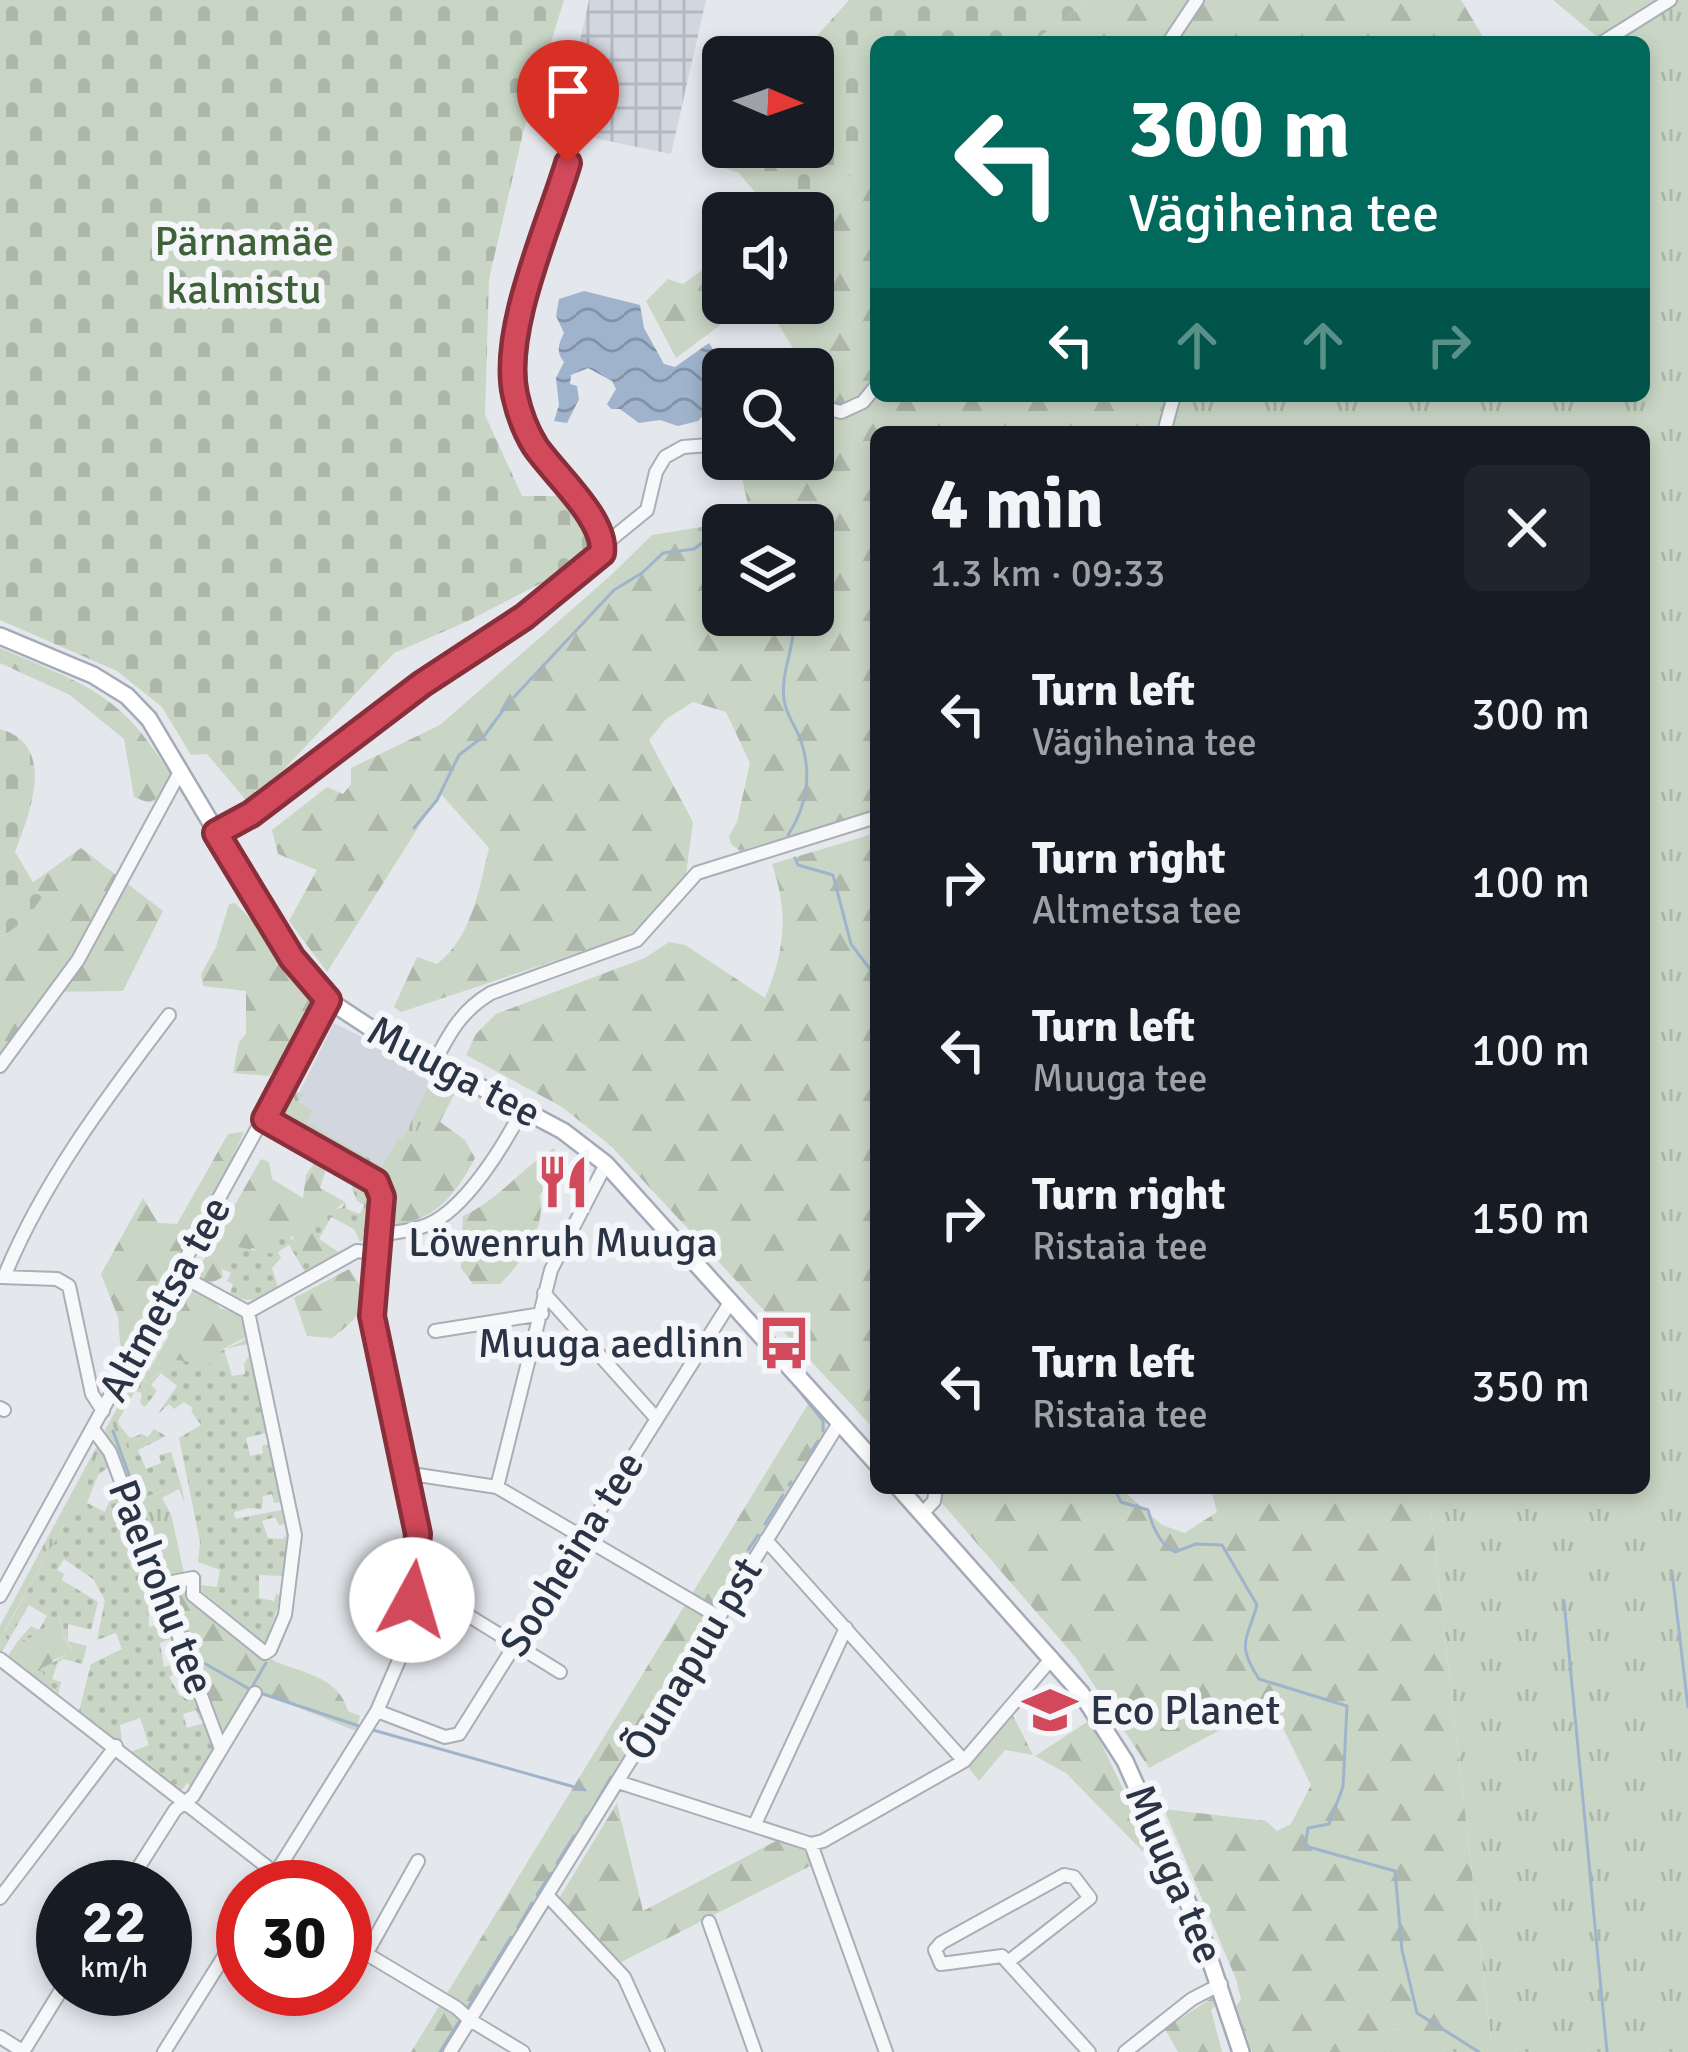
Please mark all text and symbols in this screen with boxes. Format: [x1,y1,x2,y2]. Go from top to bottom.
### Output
north arrow [702,36,834,168]
map controls [702,36,834,636]
pin [517,40,619,163]
icon: arrive [535,58,601,124]
text: 300 m [1128,77,1350,181]
icon: left [930,84,1086,240]
text: Vägiheina tee [1128,180,1439,247]
button: sound [702,192,834,324]
park label: Pärnamäe kalmistu [154,216,334,315]
icon: left [1038,312,1104,378]
icon: ahead [1164,312,1230,378]
icon: ahead [1290,312,1356,378]
icon: right [1416,312,1482,378]
button: search [702,348,834,480]
text: 4 min [930,459,1104,548]
button: close [1464,465,1590,591]
button: layers [702,504,834,636]
text: 1.3 km · 09:33 [930,549,1165,597]
text: Turn left [1032,663,1195,718]
icon: left [930,681,996,747]
text: 300 m [1471,687,1590,742]
text: Vägiheina tee [1032,718,1257,766]
text: Turn right [1032,831,1226,886]
icon: right [930,849,996,915]
text: 100 m [1471,855,1590,910]
text: Altmetsa tee [1032,886,1242,934]
text: Turn left [1032,999,1195,1054]
street label: Muuga tee [359,1005,549,1139]
icon: left [930,1017,996,1083]
text: 100 m [1471,1023,1590,1078]
text: Muuga tee [1032,1054,1207,1102]
restaurant icon: Löwenruh Muuga [534,1153,592,1211]
text: Turn right [1032,1167,1226,1222]
icon: right [930,1185,996,1251]
street label: Altmetsa tee [88,1188,242,1410]
text: 150 m [1471,1191,1590,1246]
place label: Löwenruh Muuga [408,1217,718,1268]
text: Ristaia tee [1032,1222,1208,1270]
bus stop icon: Muuga aedlinn [755,1314,813,1372]
place label: Muuga aedlinn [478,1318,744,1369]
text: Turn left [1032,1335,1195,1390]
icon: left [930,1353,996,1419]
text: 350 m [1471,1359,1590,1414]
text: Ristaia tee [1032,1390,1208,1438]
street label: Sooheina tee [489,1442,655,1666]
street label: Paelrohu tee [97,1473,225,1701]
position arrow [349,1537,475,1663]
street label: Õunapuu pst [613,1548,773,1770]
school or university icon: Eco Planet [1021,1681,1079,1739]
place label: Eco Planet [1090,1685,1280,1736]
street label: Muuga tee [1114,1777,1234,1971]
speed limit sign: 30 [216,1860,372,2016]
text: 22 [82,1886,146,1960]
text: km/h [80,1949,148,1986]

